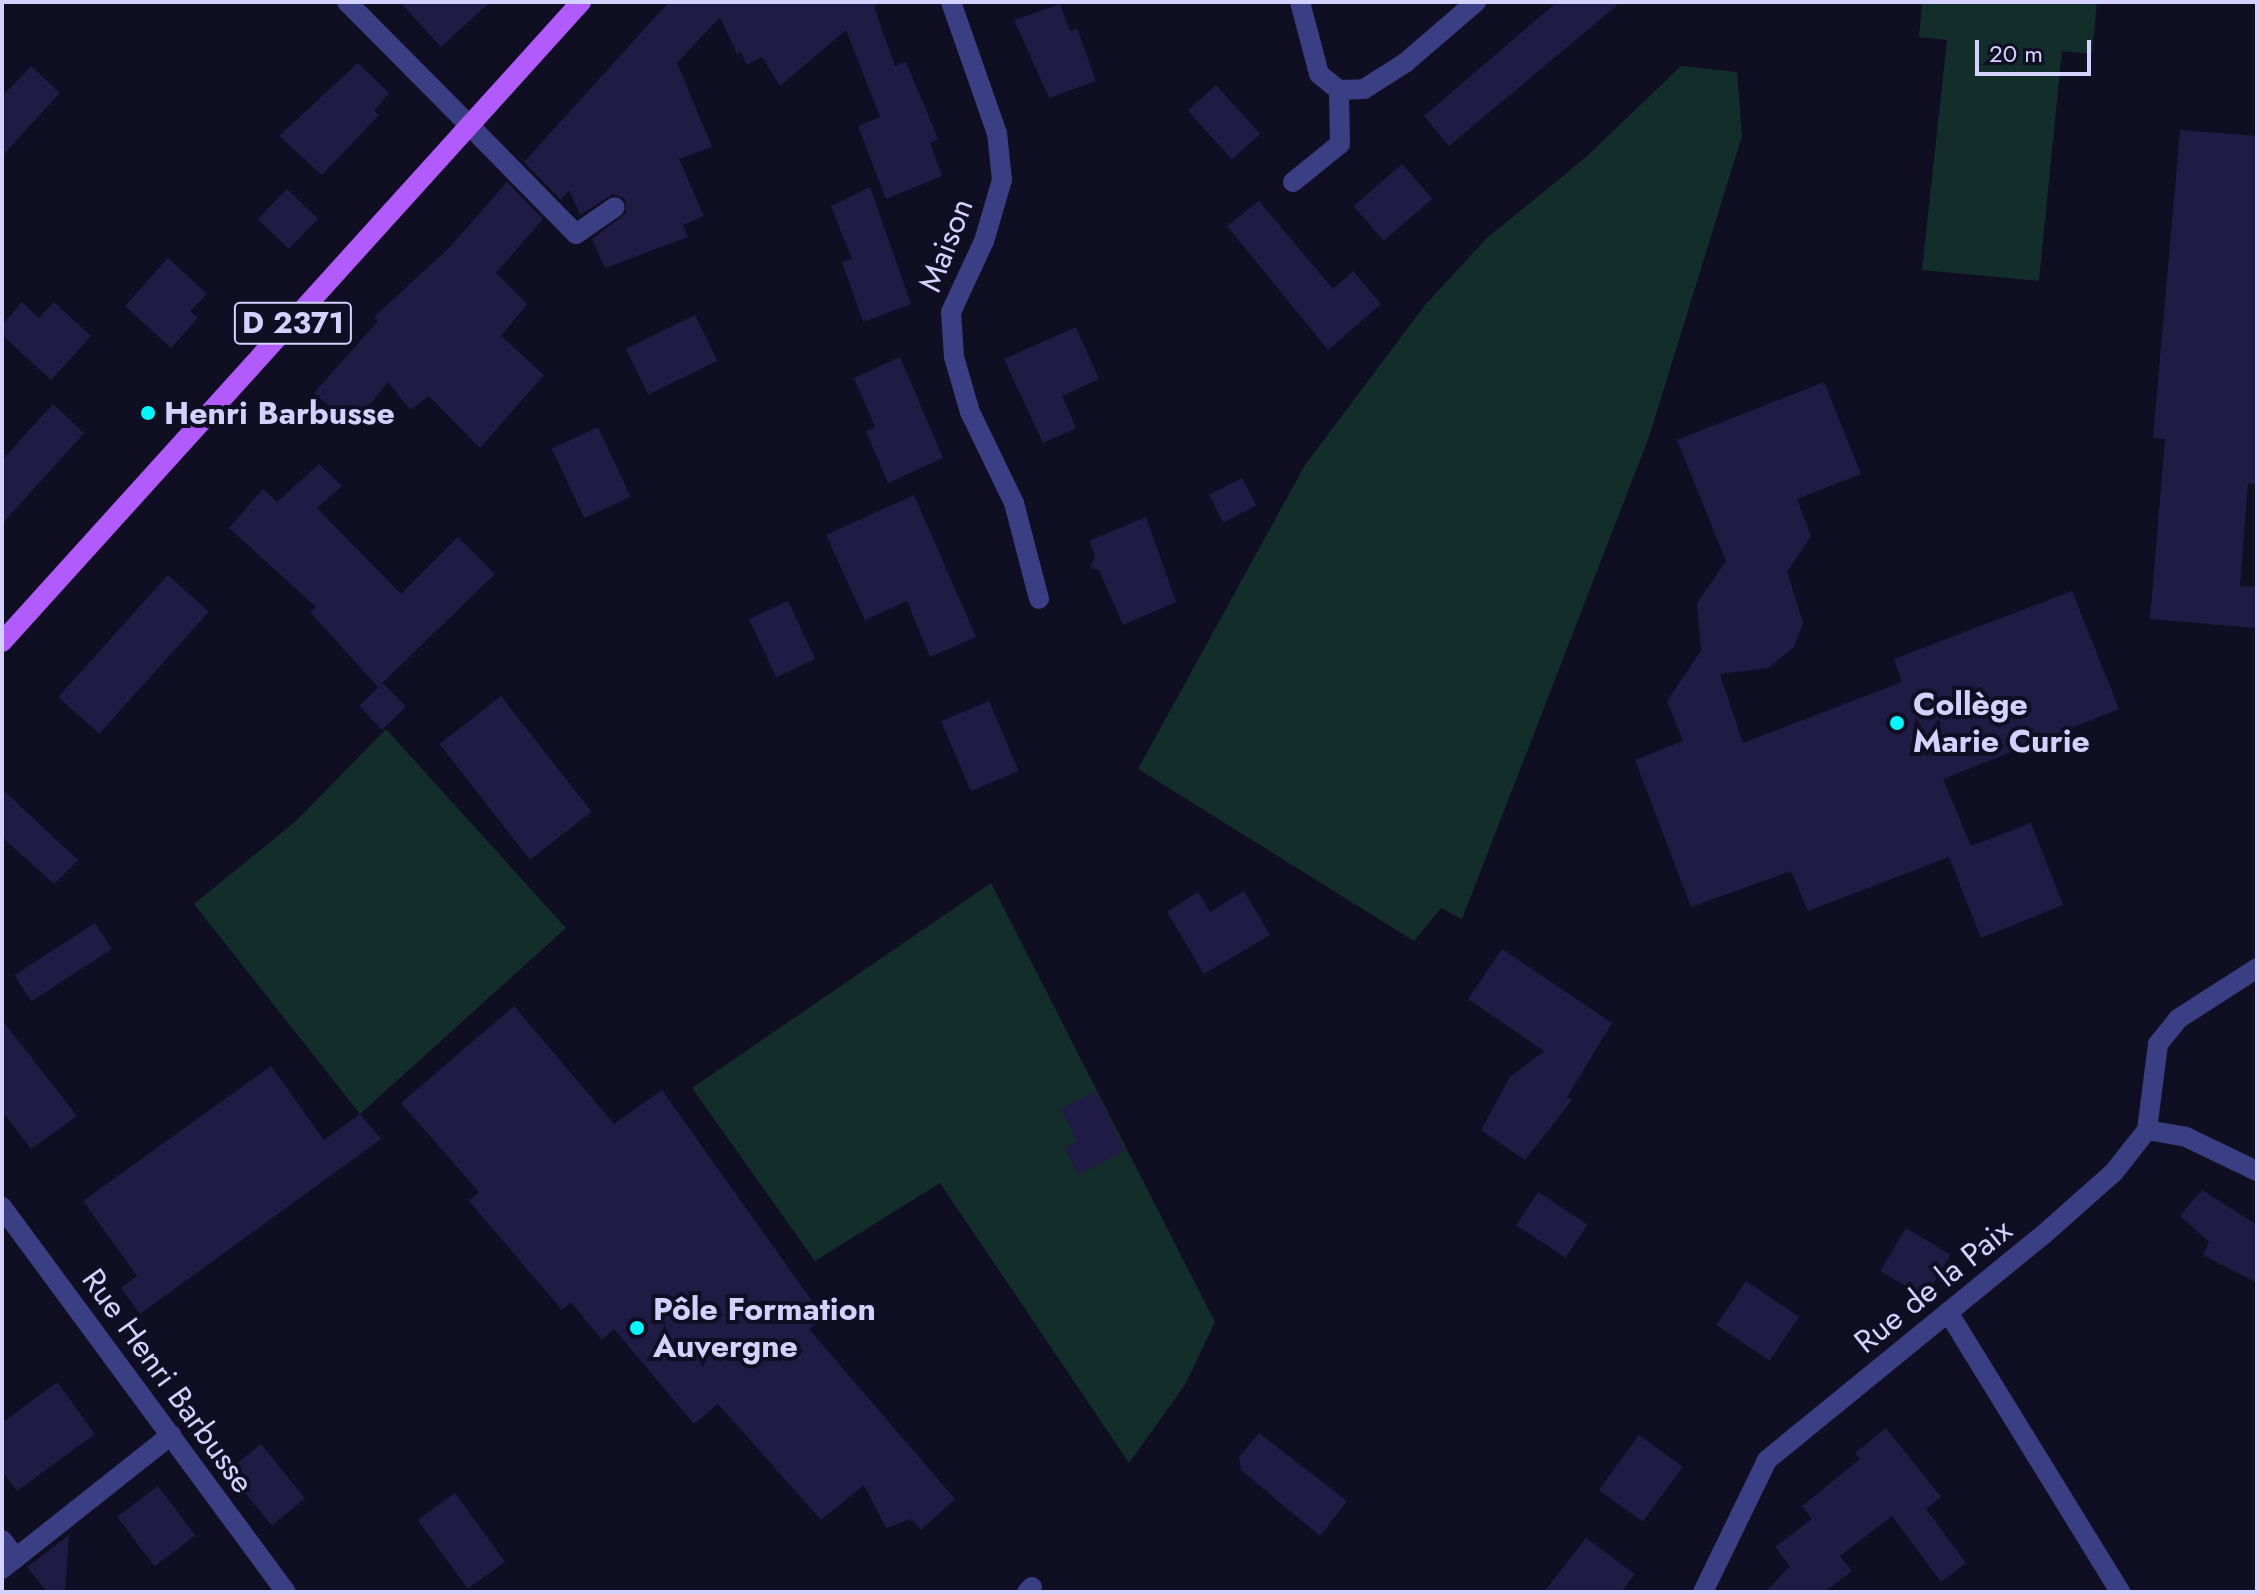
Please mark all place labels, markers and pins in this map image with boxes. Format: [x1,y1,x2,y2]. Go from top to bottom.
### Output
place label: Henri Barbusse [164,394,395,432]
marker: Henri Barbusse [139,404,157,422]
place label: Collège Marie Curie [1913,686,2090,761]
marker: Collège Marie Curie [1888,714,1906,732]
place label: Pôle Formation Auvergne [653,1291,876,1366]
marker: Pôle Formation Auvergne [628,1319,646,1337]

